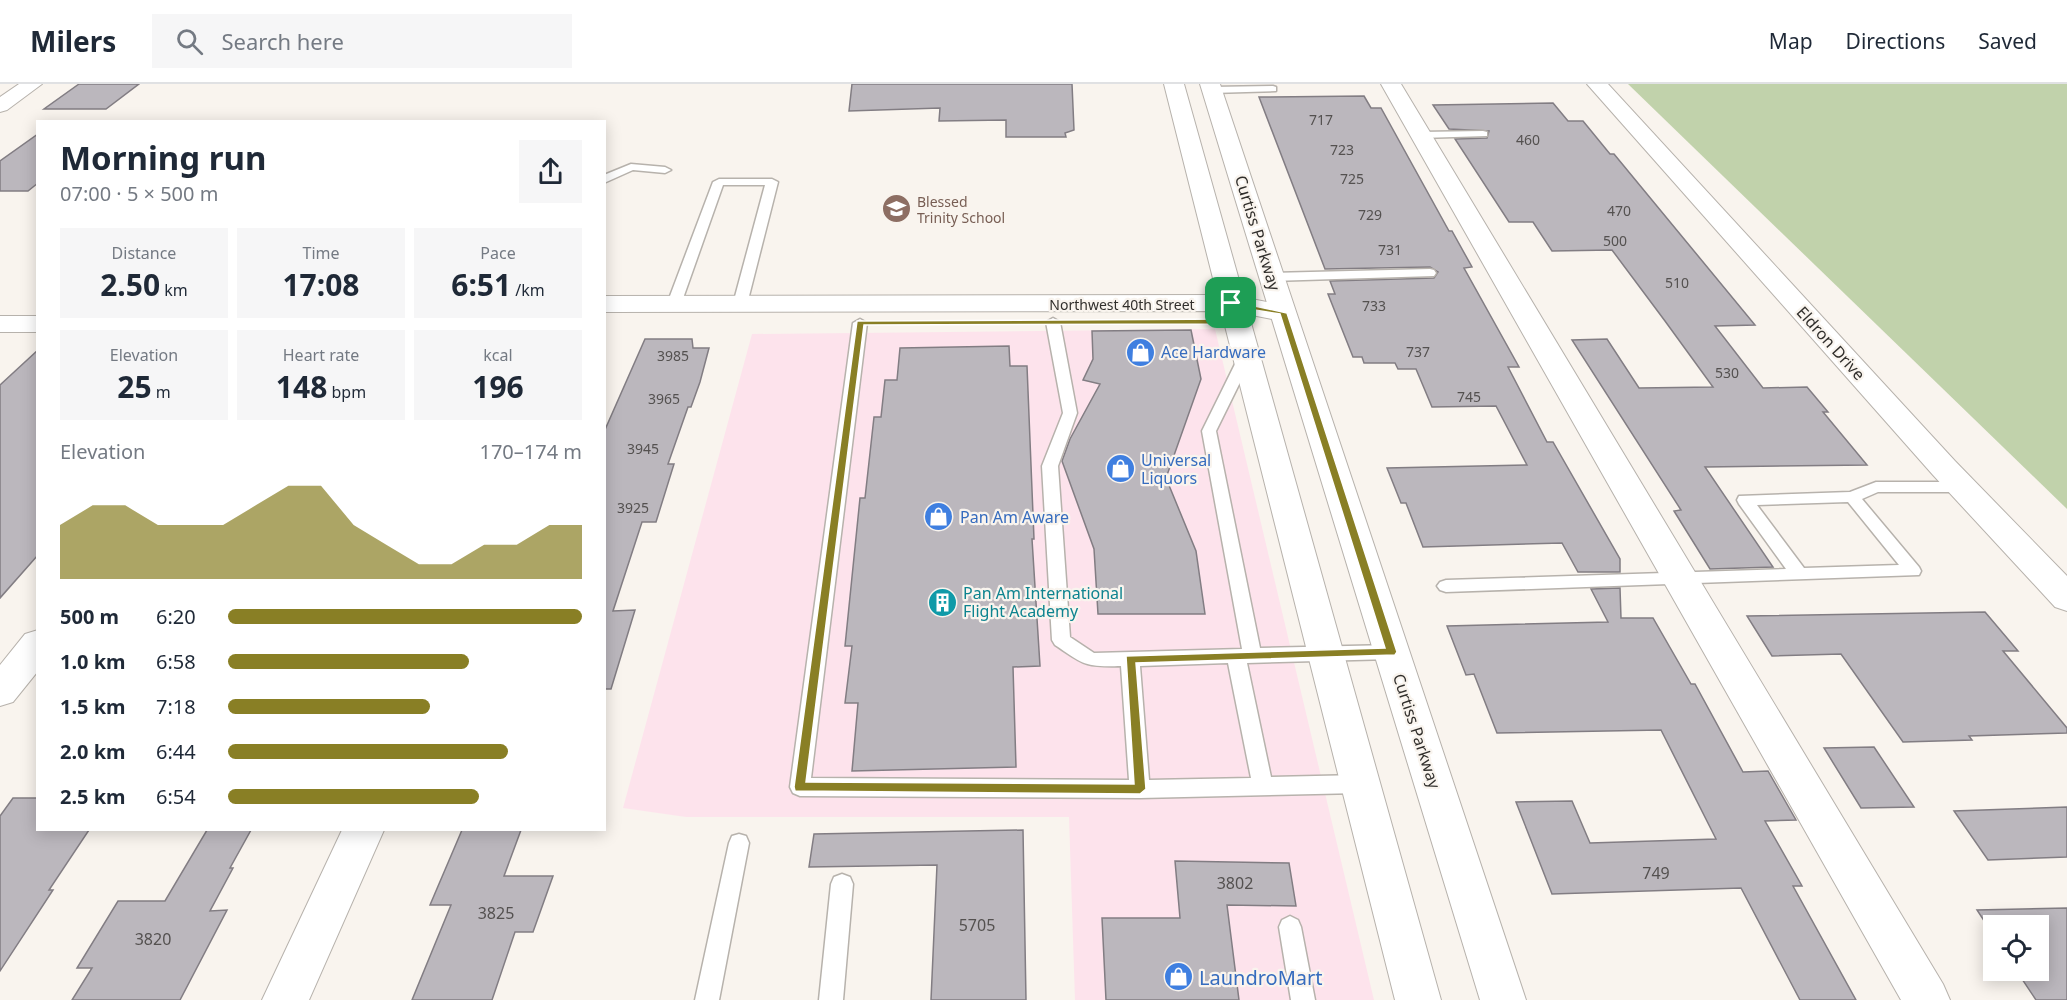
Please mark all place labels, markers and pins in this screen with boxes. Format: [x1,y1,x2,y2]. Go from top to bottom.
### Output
place label: Blessed Trinity School [917,192,1005,227]
school or university icon: Blessed Trinity School [880,193,912,225]
pin [1205,277,1256,328]
shop icon: Ace Hardware [1124,336,1156,368]
place label: Ace Hardware [1161,341,1266,363]
place label: Universal Liquors [1141,449,1211,489]
shop icon: Universal Liquors [1104,453,1136,485]
shop icon: Pan Am Aware [923,501,955,533]
place label: Pan Am Aware [960,506,1069,528]
place label: Pan Am International Flight Academy [963,582,1123,622]
building icon: Pan Am International Flight Academy [926,586,958,618]
shop icon: LaundroMart [1162,961,1194,993]
place label: LaundroMart [1199,964,1323,991]

